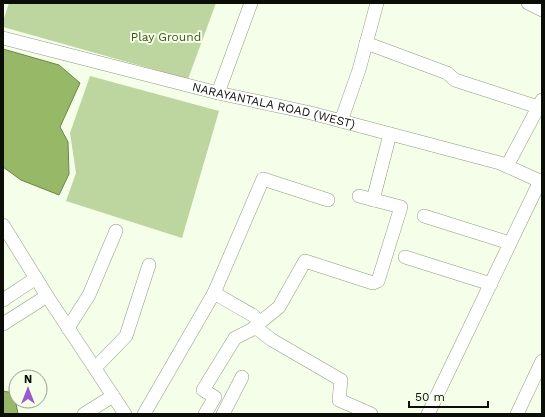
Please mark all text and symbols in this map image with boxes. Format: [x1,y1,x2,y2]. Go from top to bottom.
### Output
park label: Play Ground [131,30,201,44]
street label: NARAYANTALA ROAD (WEST) [191,80,357,131]
north arrow [8,369,48,409]
text: N [24,373,32,386]
scale bar [409,383,488,409]
text: 50 m [415,390,445,404]

